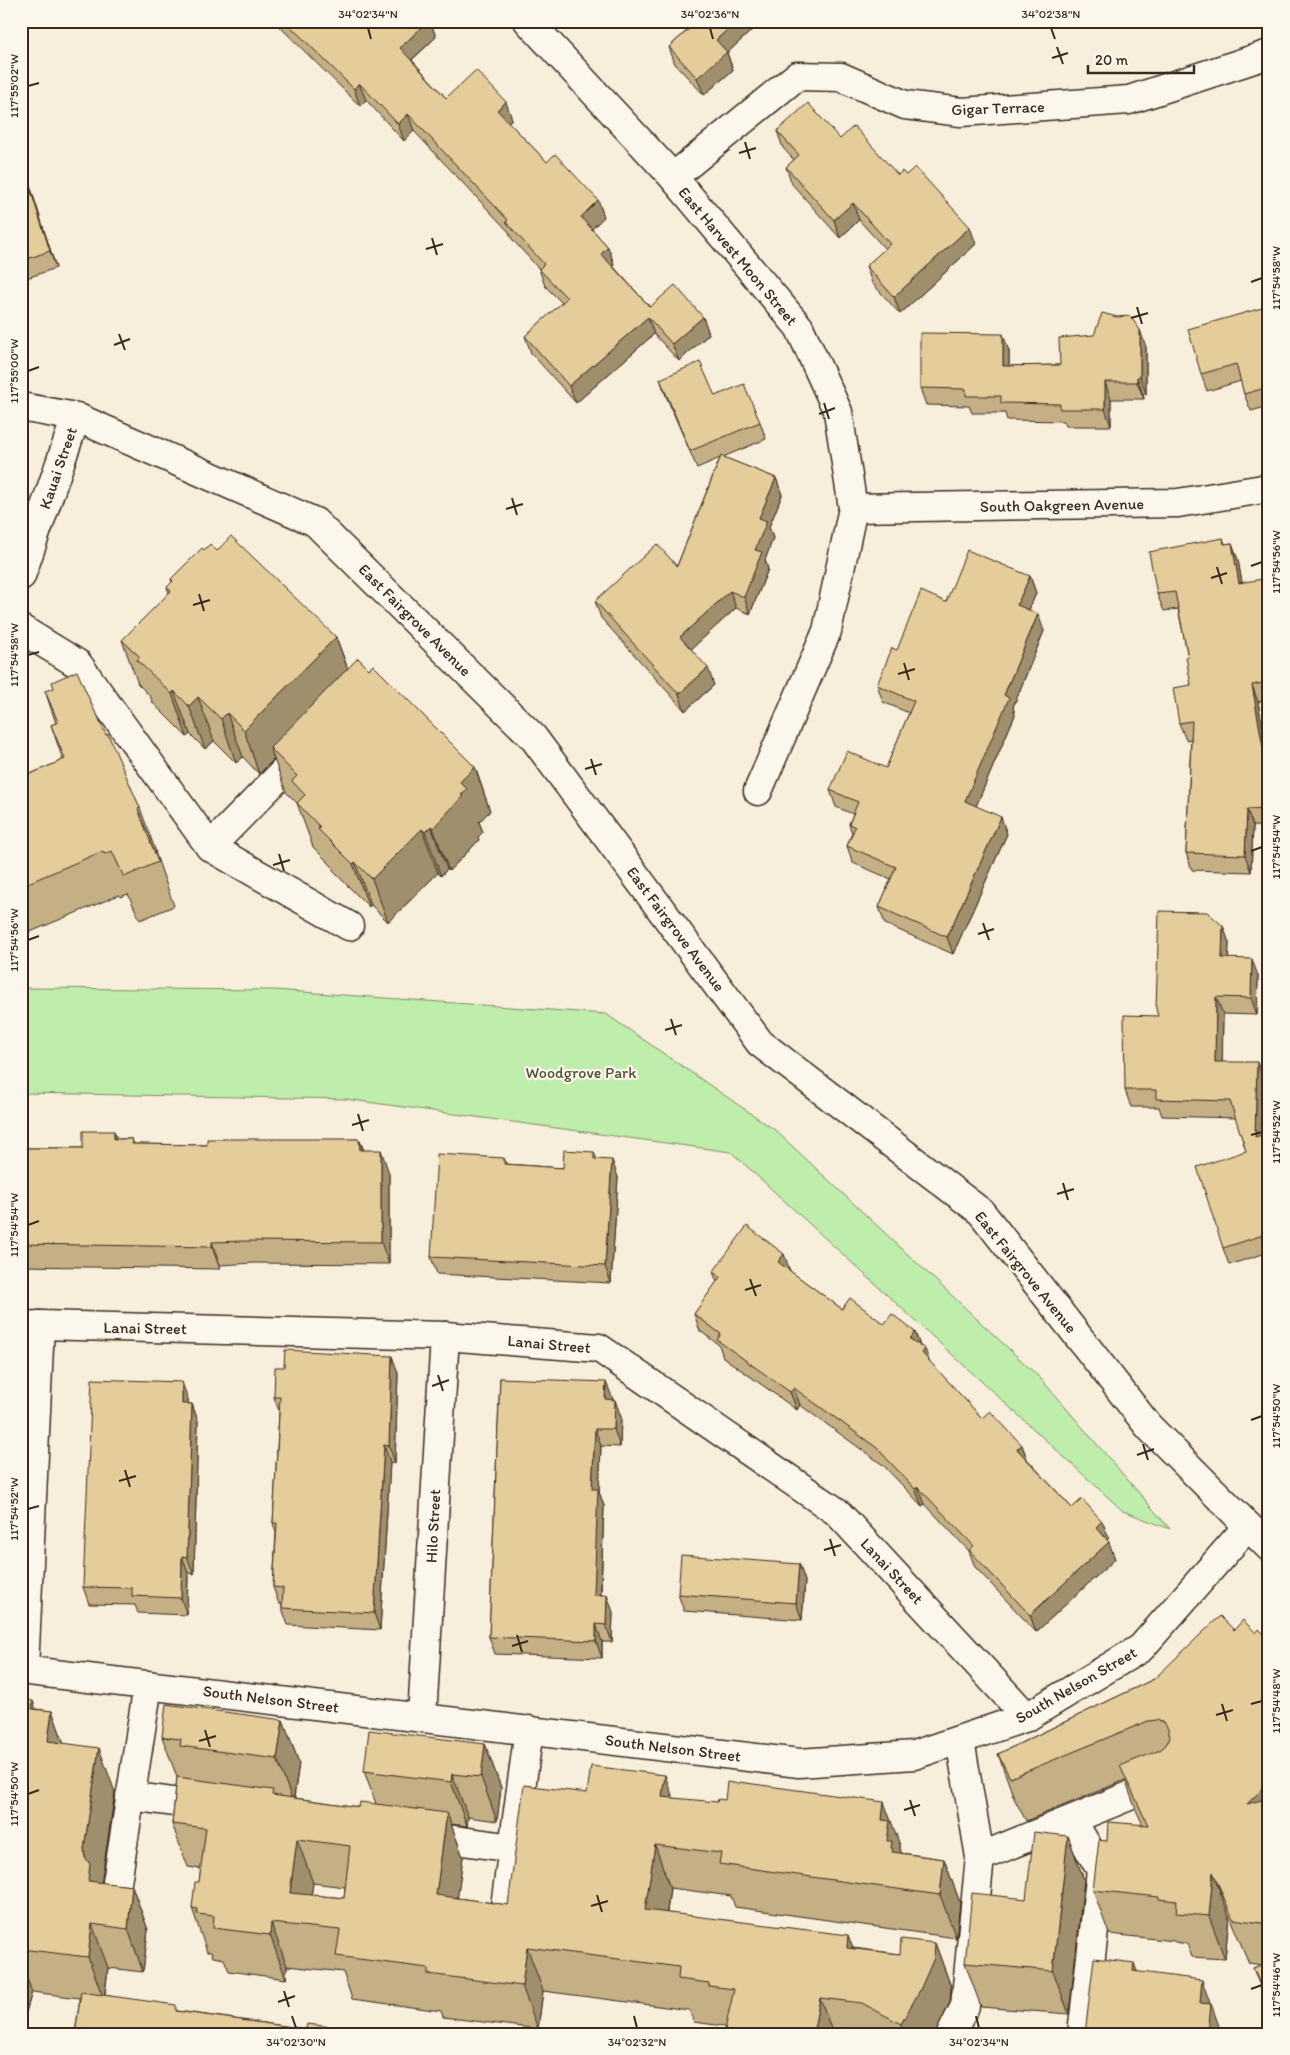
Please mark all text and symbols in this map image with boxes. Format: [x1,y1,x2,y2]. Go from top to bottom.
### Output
text: 34°02'34"N [338,7,398,21]
text: 34°02'36"N [681,7,739,21]
text: 34°02'38"N [1022,7,1080,21]
scale bar [1088,42,1194,74]
text: 20 m [1095,51,1129,69]
text: 117°55'02"W [7,54,21,118]
street label: Gigar Terrace [951,97,1045,119]
street label: East Harvest Moon Street [674,183,802,329]
text: 117°54'58"W [1269,246,1283,310]
text: 117°55'00"W [7,339,21,403]
street label: Kauai Street [35,424,81,512]
street label: South Oakgreen Avenue [980,494,1144,516]
text: 117°54'56"W [1269,530,1283,594]
street label: East Fairgrove Avenue [355,560,475,680]
text: 117°54'58"W [7,623,21,687]
text: 117°54'54"W [1269,815,1283,879]
street label: East Fairgrove Avenue [623,863,729,995]
text: 117°54'56"W [7,908,21,972]
park label: Woodgrove Park [526,1063,637,1082]
text: 117°54'52"W [1269,1100,1283,1164]
text: 117°54'54"W [7,1193,21,1257]
street label: East Fairgrove Avenue [971,1207,1081,1337]
street label: Lanai Street [103,1318,187,1338]
street label: Lanai Street [507,1331,591,1357]
text: 117°54'50"W [1269,1384,1283,1448]
text: 117°54'52"W [7,1477,21,1541]
street label: Hilo Street [422,1488,444,1564]
street label: Lanai Street [857,1534,927,1608]
street label: South Nelson Street [1012,1643,1140,1727]
text: 117°54'48"W [1269,1669,1283,1733]
street label: South Nelson Street [202,1681,340,1717]
street label: South Nelson Street [604,1730,742,1766]
text: 117°54'50"W [7,1762,21,1826]
text: 117°54'46"W [1269,1953,1283,2017]
text: 34°02'30"N [266,2035,326,2049]
text: 34°02'32"N [608,2035,666,2049]
text: 34°02'34"N [949,2035,1009,2049]

